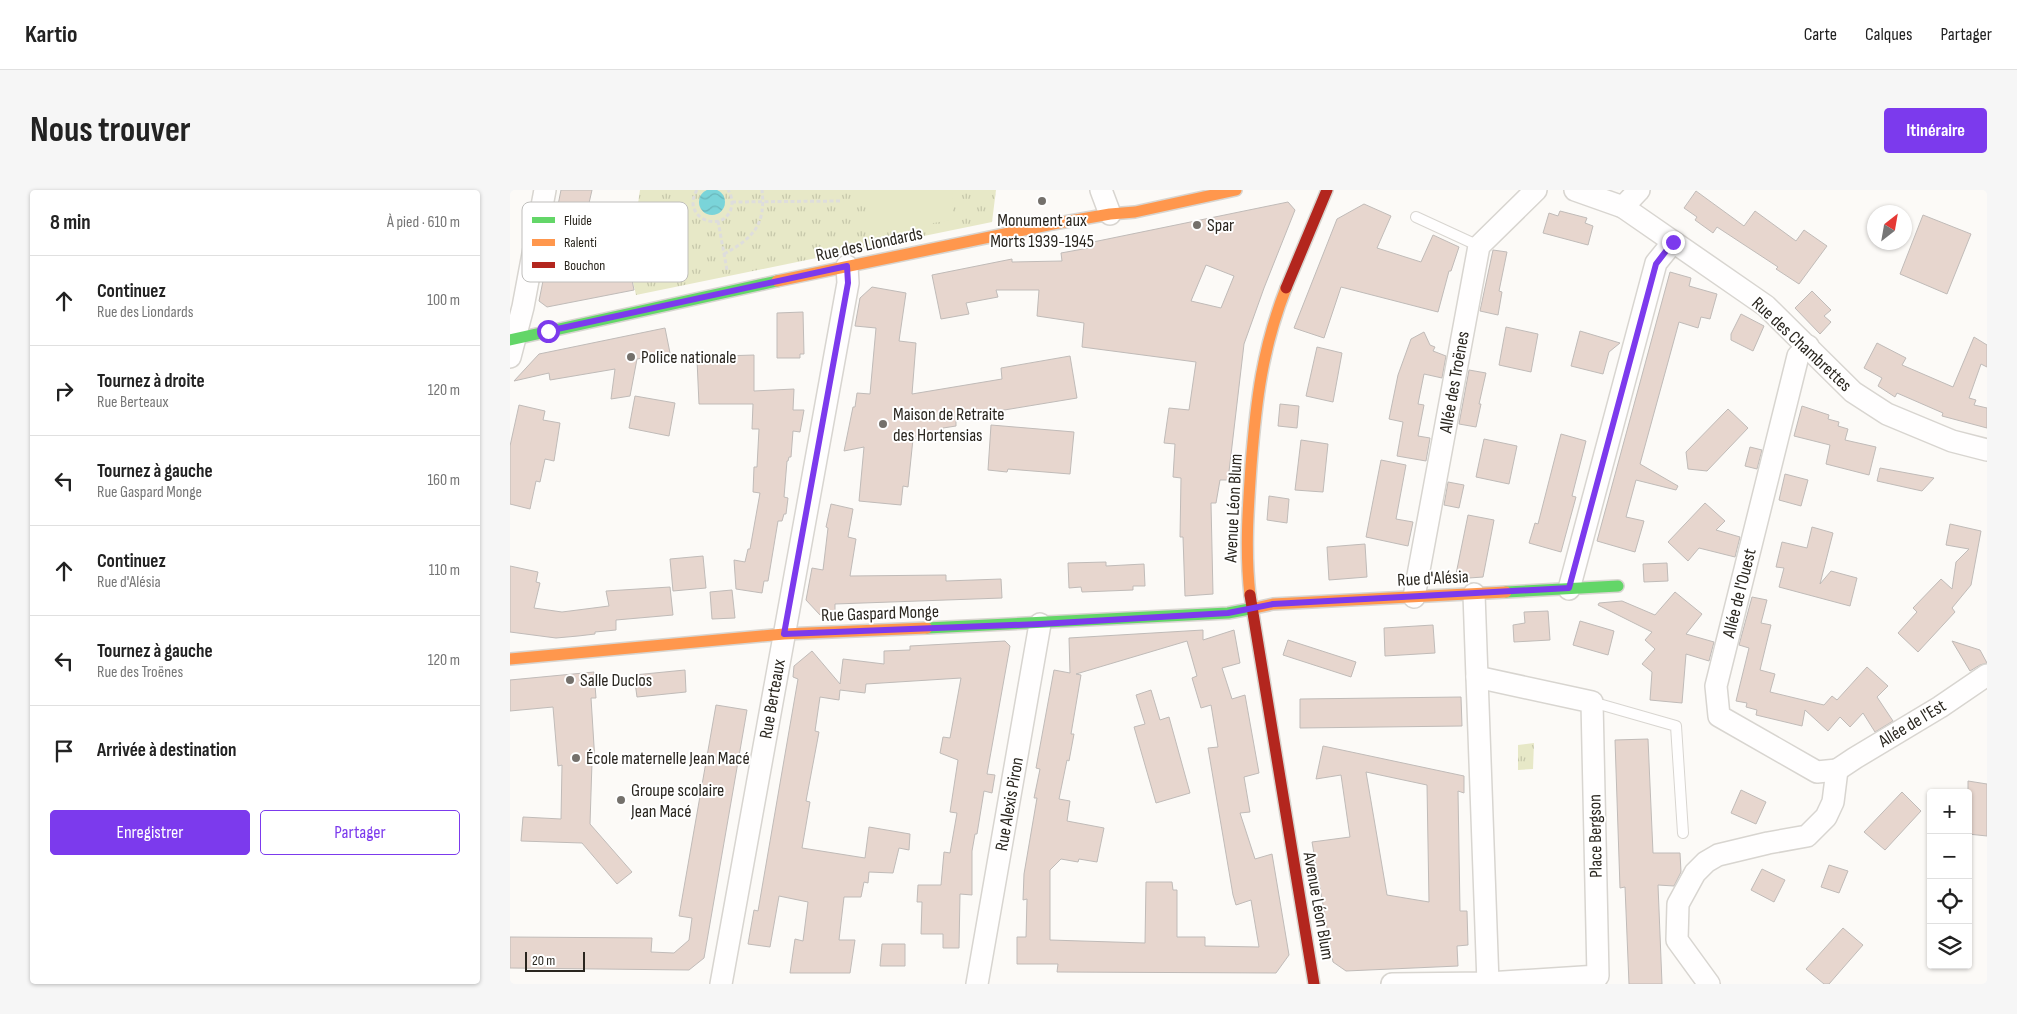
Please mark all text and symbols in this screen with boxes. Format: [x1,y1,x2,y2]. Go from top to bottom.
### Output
text: Kartio [25,20,77,49]
text: Carte [1804,24,1837,45]
text: Calques [1865,24,1912,45]
text: Partager [1940,24,1992,45]
button: Itinéraire [1884,108,1987,153]
text: Nous trouver [30,109,191,152]
marker: Monument aux Morts 1939-1945 [1036,195,1048,207]
legend [522,202,688,282]
north arrow [1867,205,1912,250]
text: 8 min [50,210,91,235]
place label: Monument aux Morts 1939-1945 [990,210,1094,252]
text: Fluide [564,212,592,229]
text: À pied · 610 m [387,213,460,232]
place label: Spar [1207,215,1234,236]
marker: Spar [1191,219,1203,231]
street label: Rue des Liondards [814,223,924,266]
route end [1662,231,1685,254]
text: Ralenti [564,234,597,251]
text: Bouchon [564,257,605,274]
text: Continuez [97,280,166,303]
icon: ahead [50,287,78,315]
text: 100 m [427,291,460,310]
street label: Rue des Chambrettes [1747,293,1856,396]
text: Rue des Liondards [97,303,193,322]
route start [537,320,560,343]
street label: Allée des Troënes [1435,330,1474,436]
place label: Police nationale [641,347,737,368]
marker: Police nationale [625,351,637,363]
text: Tournez à droite [97,370,205,393]
icon: right [50,377,78,405]
text: 120 m [428,381,460,400]
text: Rue Berteaux [97,393,168,412]
place label: Maison de Retraite des Hortensias [893,404,1005,446]
marker: Maison de Retraite des Hortensias [877,418,889,430]
street label: Avenue Léon Blum [1220,453,1247,564]
text: Tournez à gauche [97,460,213,483]
icon: left [50,467,78,495]
text: 160 m [427,471,460,490]
text: Rue Gaspard Monge [97,483,202,502]
street label: Allée de l'Ouest [1718,546,1761,641]
text: Continuez [97,550,166,573]
icon: ahead [50,557,78,585]
text: 110 m [429,561,460,580]
street label: Rue d'Alésia [1397,566,1469,591]
text: Rue d'Alésia [97,573,161,592]
street label: Rue Gaspard Monge [821,601,939,626]
text: Tournez à gauche [97,640,213,663]
icon: left [50,647,78,675]
text: 120 m [428,651,460,670]
street label: Rue Berteaux [755,657,790,740]
text: Rue des Troënes [97,663,183,682]
place label: Salle Duclos [580,670,652,691]
marker: Salle Duclos [564,674,576,686]
street label: Allée de l'Est [1874,695,1950,752]
icon: arrive [50,737,78,765]
text: Arrivée à destination [97,739,237,762]
place label: École maternelle Jean Macé [586,748,750,769]
marker: École maternelle Jean Macé [570,752,582,764]
street label: Rue Alexis Piron [991,756,1028,853]
place label: Groupe scolaire Jean Macé [630,780,724,822]
map controls [1927,789,1972,969]
button: + [1927,789,1972,834]
marker: Groupe scolaire Jean Macé [615,794,627,806]
street label: Place Bergson [1584,794,1607,878]
button: Enregistrer [50,810,250,855]
button: Partager [260,810,460,855]
button: − [1927,834,1972,879]
street label: Avenue Léon Blum [1299,850,1338,962]
button: locate [1927,879,1972,924]
button: layers [1927,924,1972,969]
scale bar [525,949,585,972]
text: 20 m [532,952,555,969]

